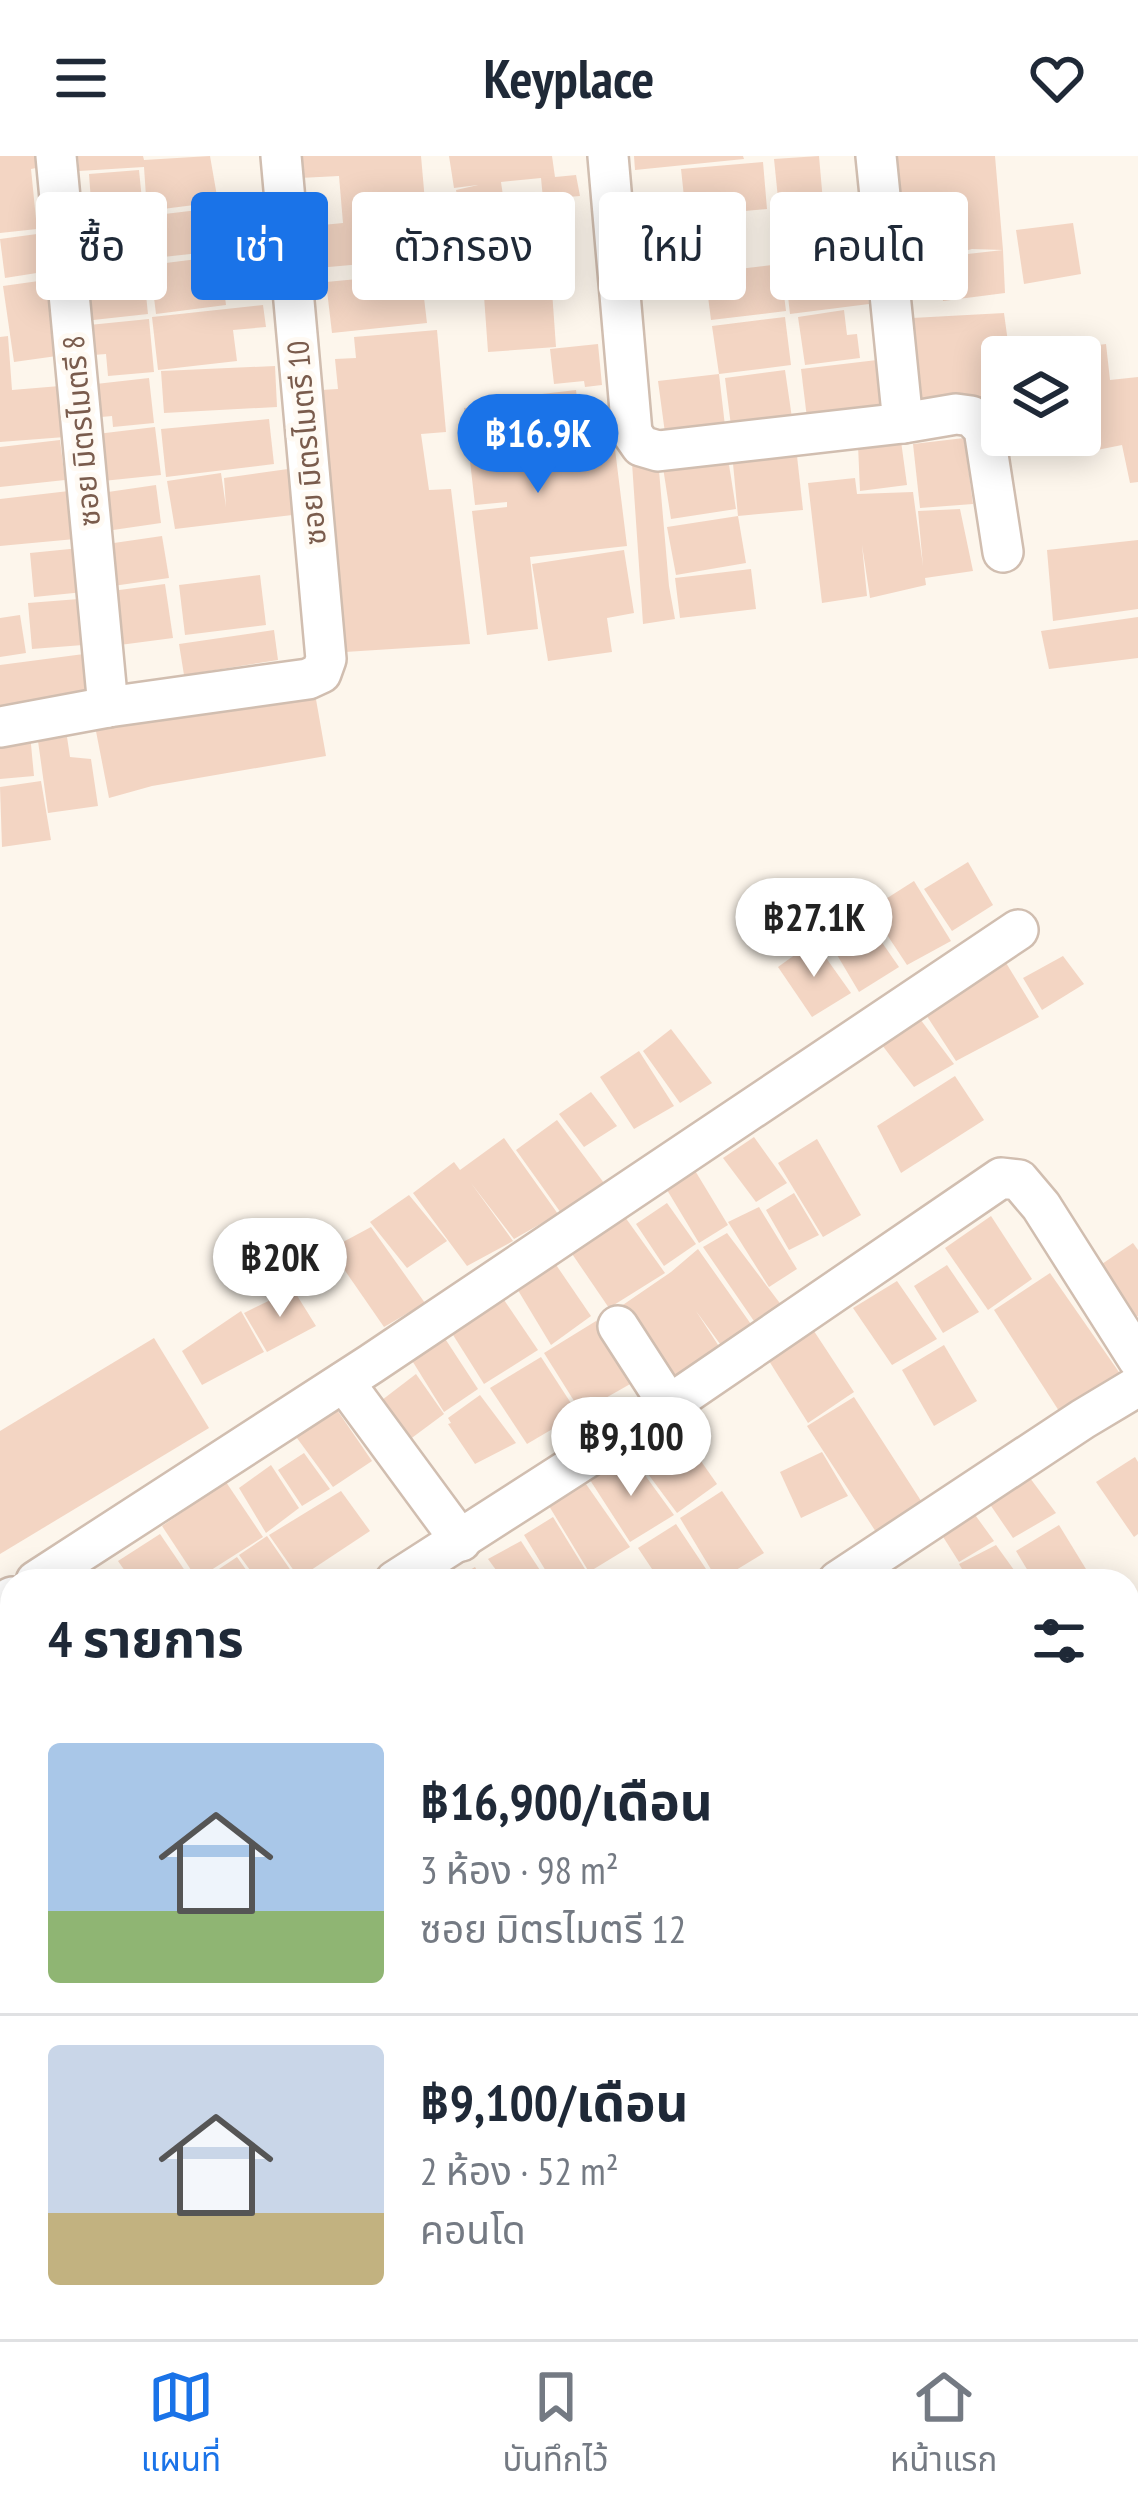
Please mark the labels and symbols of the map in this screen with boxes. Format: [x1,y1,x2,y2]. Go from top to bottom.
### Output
street label: ซอย มิตรไมตรี 8 [53,334,108,528]
street label: ซอย มิตรไมตรี 10 [277,339,334,547]
pin: ฿16.9K [440,394,636,496]
pin: ฿27.1K [716,878,912,980]
pin: ฿20K [209,1218,351,1320]
pin: ฿9,100 [533,1397,729,1499]

